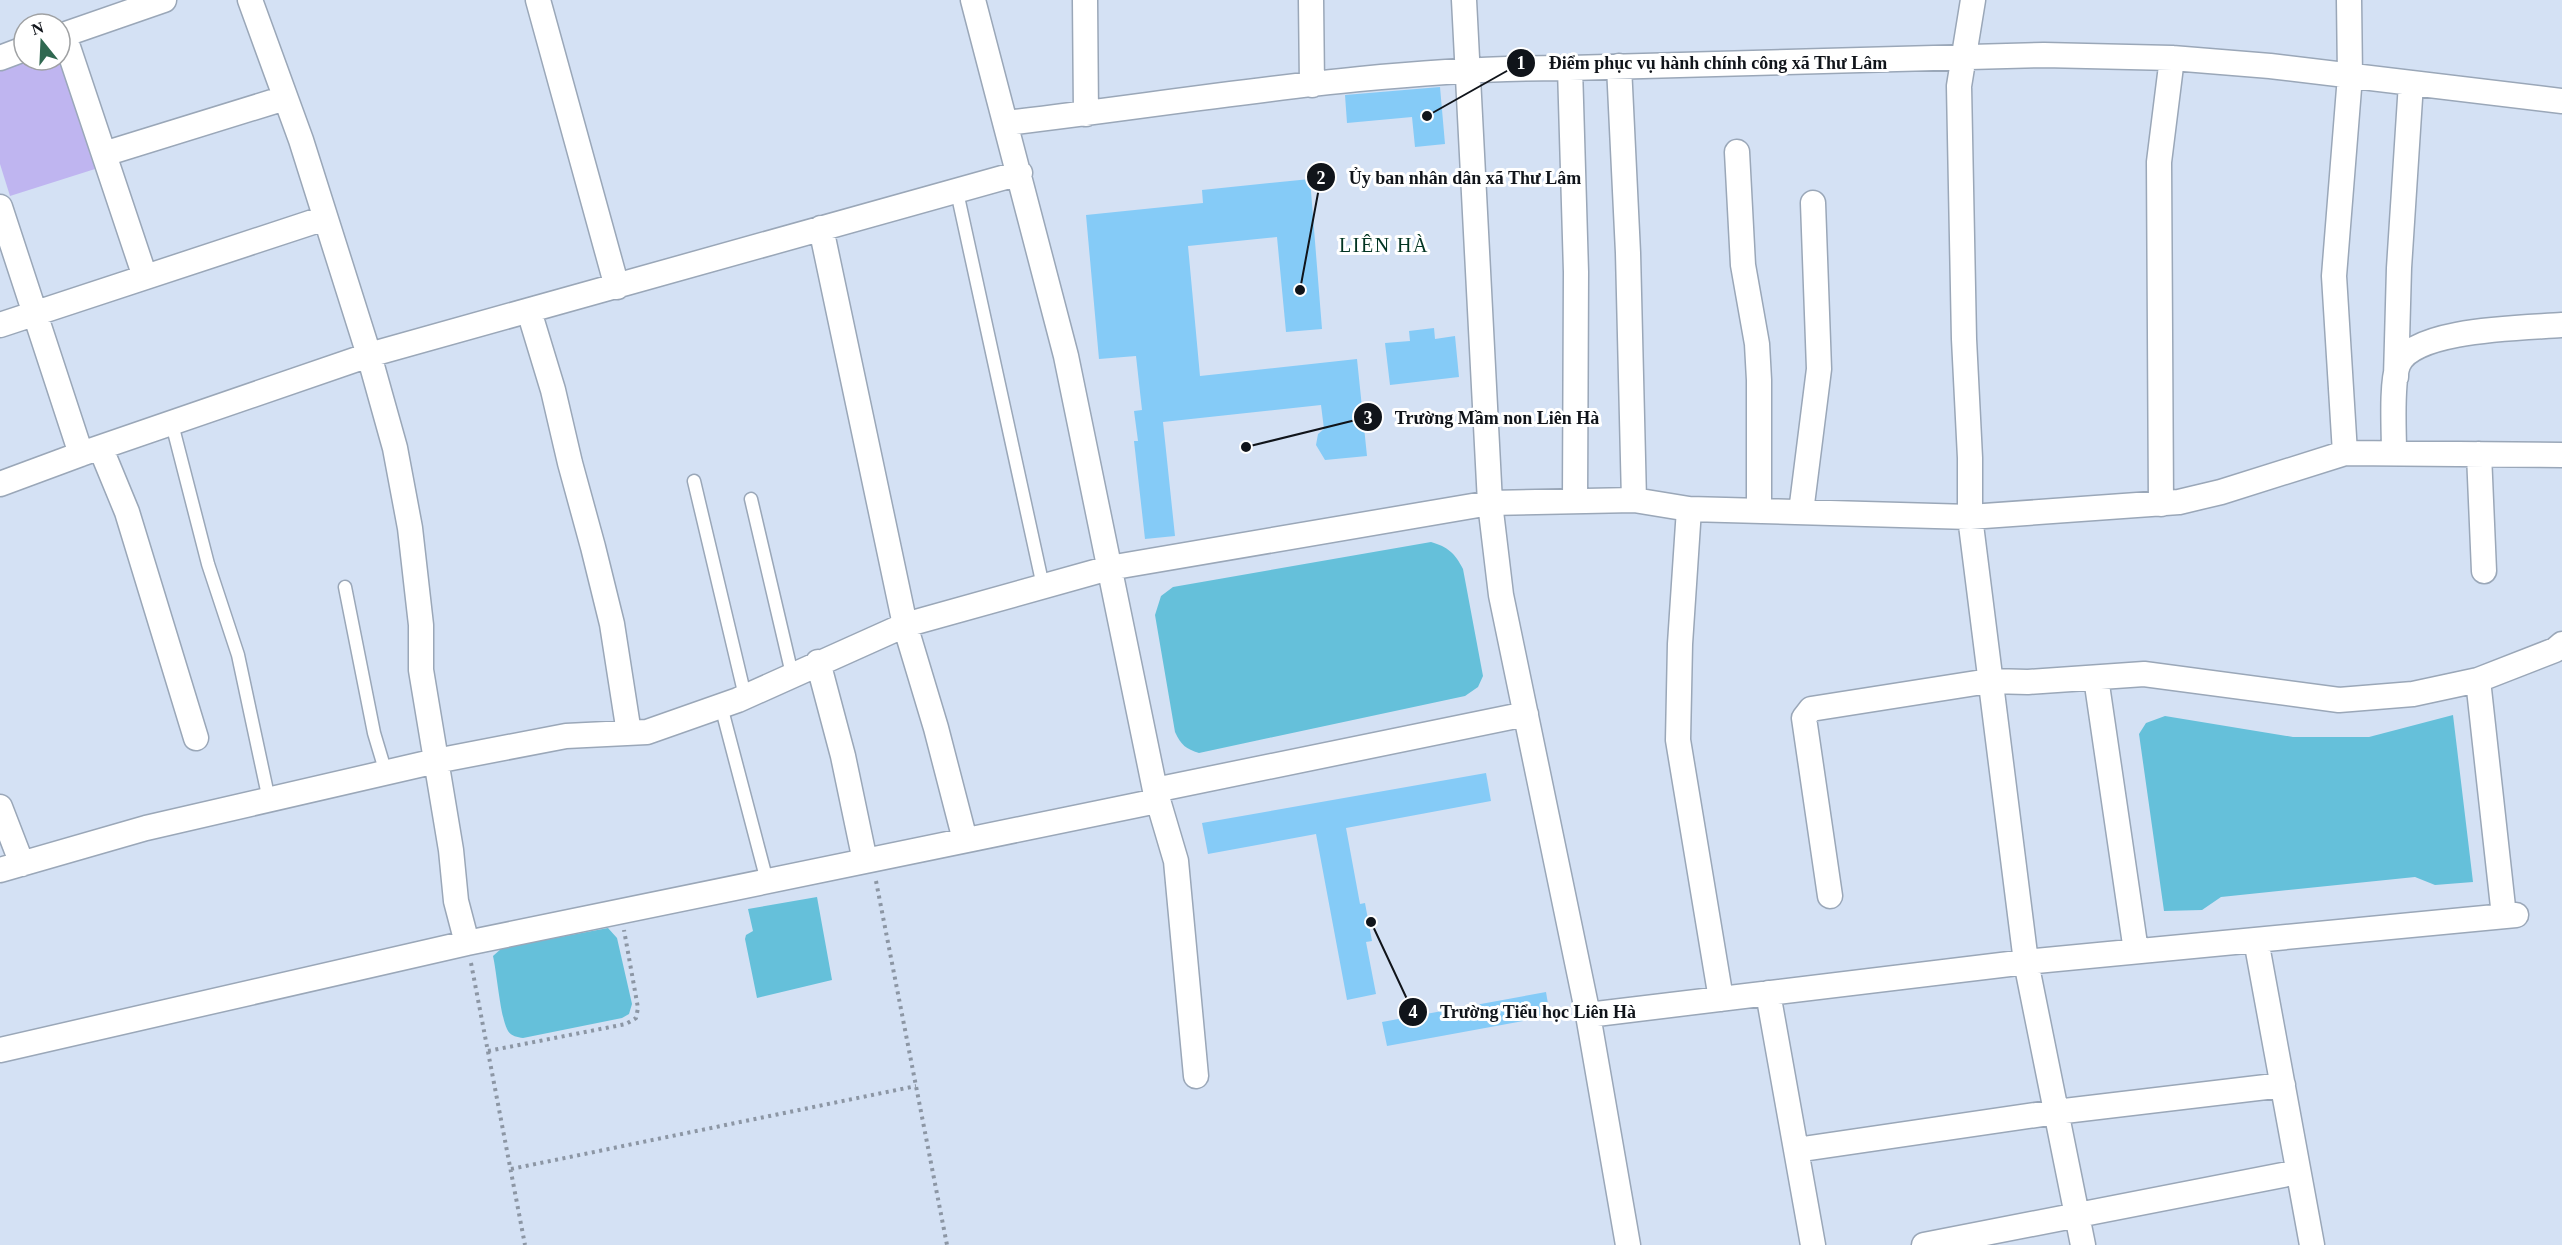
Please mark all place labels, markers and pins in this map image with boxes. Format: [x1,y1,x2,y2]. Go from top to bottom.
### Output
callout: Điểm phục vụ hành chính công xã Thư Lâm [1506,45,1899,81]
callout: Ủy ban nhân dân xã Thư Lâm [1306,159,1593,195]
callout: Trường Mầm non Liên Hà [1353,399,1611,435]
callout: Trường Tiểu học Liên Hà [1398,994,1648,1030]

